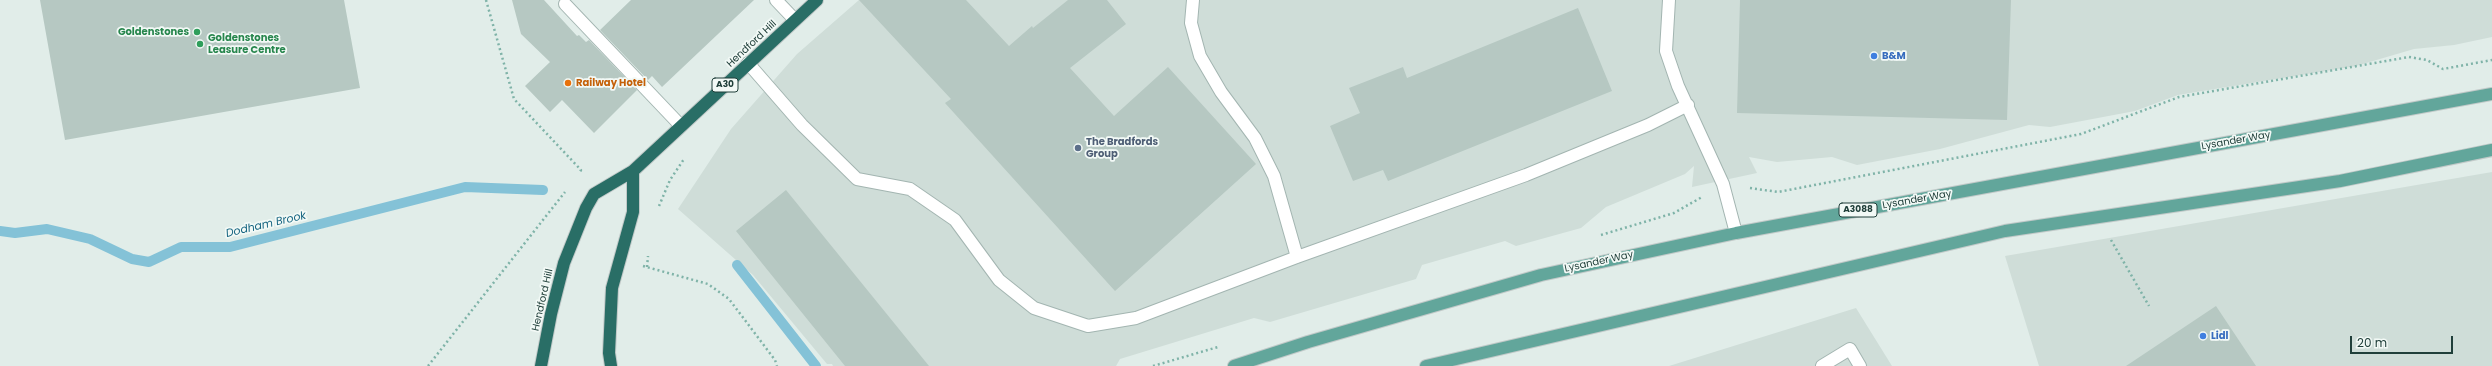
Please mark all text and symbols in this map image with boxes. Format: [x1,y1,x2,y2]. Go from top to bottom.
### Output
street label: Hendford Hill [725,18,779,70]
place label: Goldenstones [118,26,189,38]
marker: Goldenstones [192,27,202,37]
place label: Goldenstones Leasure Centre [208,32,286,56]
marker: Goldenstones Leasure Centre [195,39,205,49]
place label: B&M [1882,50,1906,62]
marker: B&M [1869,51,1879,61]
place label: Railway Hotel [576,77,646,89]
marker: Railway Hotel [563,78,573,88]
road number: A30 [712,78,738,92]
street label: Lysander Way [2201,129,2271,153]
place label: The Bradfords Group [1086,136,1158,160]
marker: The Bradfords Group [1073,143,1083,153]
street label: Lysander Way [1882,188,1952,212]
road number: A3088 [1839,203,1877,217]
water label: Dodham Brook [225,209,307,241]
street label: Lysander Way [1564,249,1634,275]
street label: Hendford Hill [530,268,556,332]
scale bar [2352,328,2455,354]
place label: Lidl [2211,330,2228,342]
marker: Lidl [2198,331,2208,341]
text: 20 m [2357,334,2387,351]

